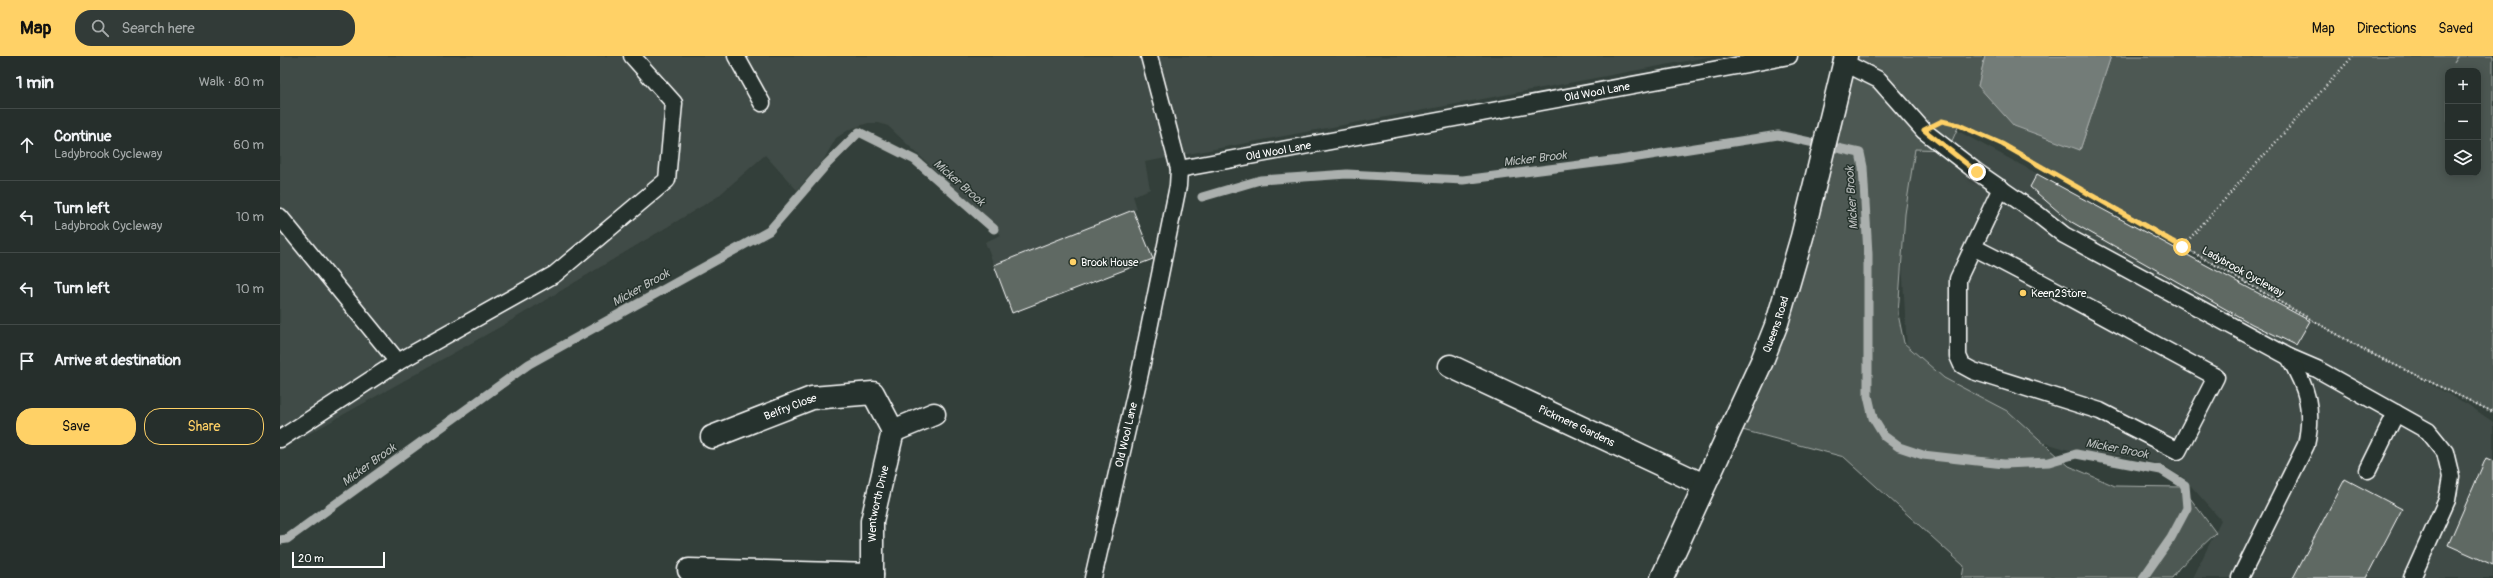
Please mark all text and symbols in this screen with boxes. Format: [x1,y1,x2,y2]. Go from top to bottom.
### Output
search box [75,10,355,46]
text: Map [20,16,51,40]
icon: search [89,17,111,39]
text: Search here [121,19,195,38]
text: Map [2312,20,2335,37]
text: Directions [2357,20,2416,37]
text: Saved [2438,20,2473,37]
map controls [2445,68,2481,176]
button: + [2445,68,2481,104]
text: 1 min [16,72,54,93]
text: Walk · 80 m [199,74,264,90]
street label: Old Wool Lane [1563,79,1631,104]
button: − [2445,104,2481,140]
text: Continue [54,127,112,146]
icon: ahead [16,134,38,156]
text: 60 m [233,137,264,153]
street label: Old Wool Lane [1245,138,1313,163]
button: layers [2445,140,2481,176]
text: Ladybrook Cycleway [54,146,162,162]
water label: Micker Brook [1503,148,1568,170]
water label: Micker Brook [930,157,989,210]
route end [1968,163,1986,181]
water label: Micker Brook [1842,165,1862,230]
text: Turn left [54,199,110,218]
icon: left [16,206,38,228]
text: 10 m [236,209,264,225]
text: Ladybrook Cycleway [54,218,162,234]
route start [2173,238,2191,256]
street label: Ladybrook Cycleway [2200,244,2286,300]
place label: Brook House [1081,256,1139,269]
marker: Brook House [1068,257,1078,267]
water label: Micker Brook [610,266,673,310]
icon: left [16,278,38,300]
text: Turn left [54,279,110,298]
text: 10 m [236,281,264,297]
place label: Keen2Store [2031,287,2087,300]
marker: Keen2Store [2018,288,2028,298]
street label: Queens Road [1759,295,1791,355]
icon: arrive [16,350,38,372]
text: Arrive at destination [54,351,181,370]
street label: Belfry Close [762,391,817,423]
street label: Old Wool Lane [1112,400,1140,469]
street label: Pickmere Gardens [1537,402,1617,449]
button: Save [16,408,136,445]
button: Share [144,408,264,445]
water label: Micker Brook [2084,436,2151,463]
water label: Micker Brook [339,440,400,490]
street label: Wentworth Drive [865,463,891,542]
scale bar [292,550,385,569]
text: 20 m [298,552,324,565]

